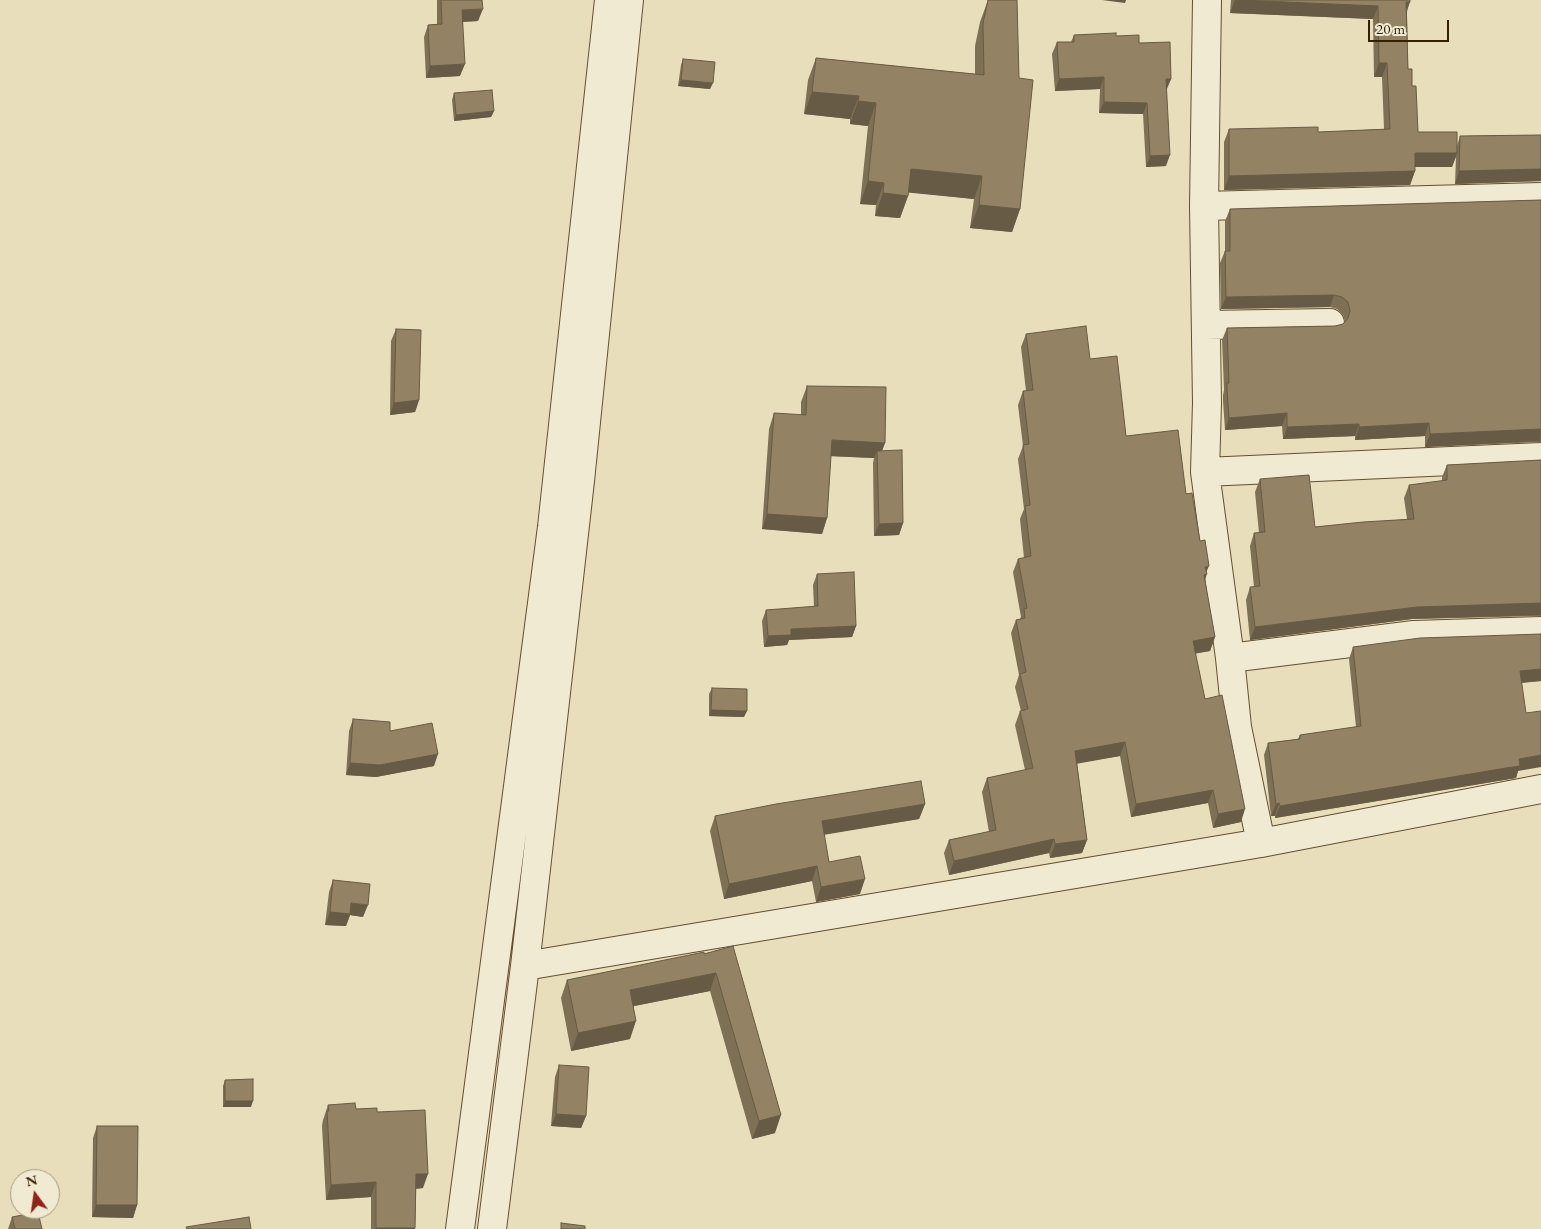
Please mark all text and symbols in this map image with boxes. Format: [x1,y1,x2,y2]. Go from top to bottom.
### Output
scale bar [1371,10,1452,42]
text: 20 m [1376,19,1405,38]
north arrow [10,1169,60,1219]
text: N [24,1170,39,1191]

